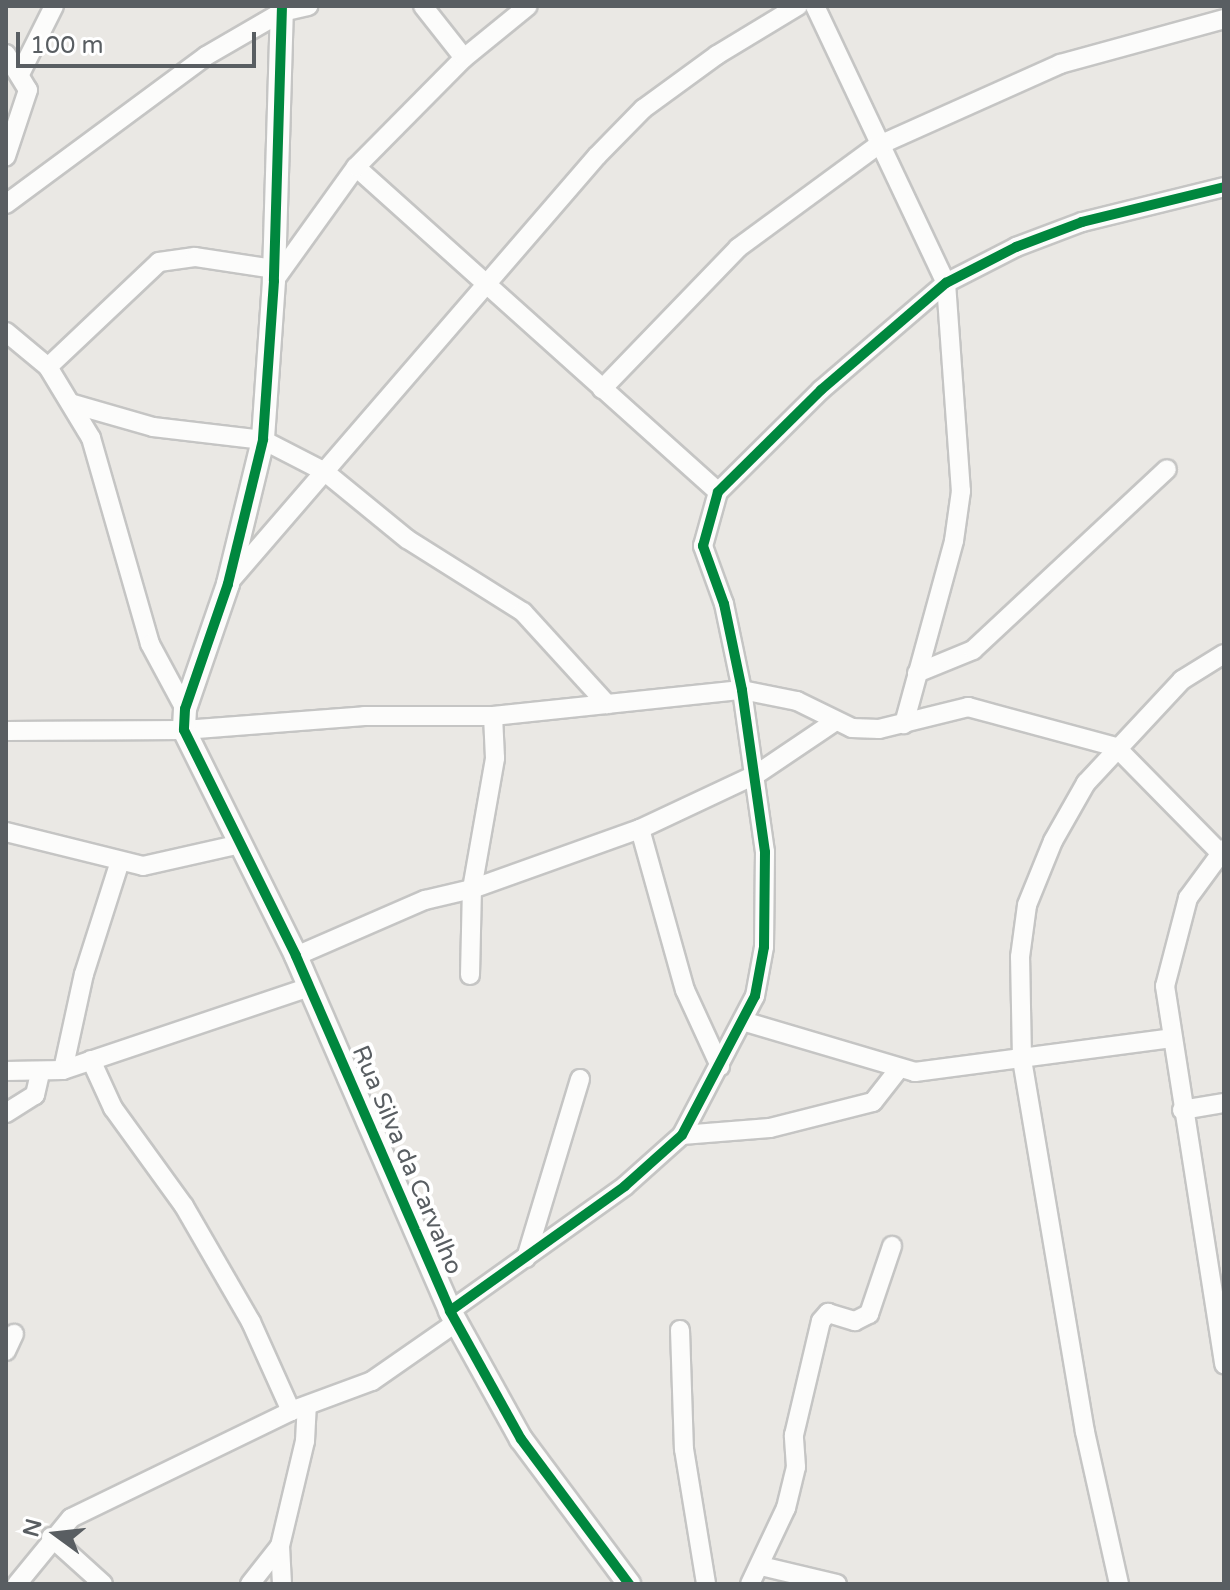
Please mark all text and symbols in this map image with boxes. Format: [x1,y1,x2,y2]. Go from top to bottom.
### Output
scale bar [20,16,260,66]
text: 100 m [30,31,104,60]
street label: Rua Silva da Carvalho [346,1041,468,1279]
north arrow [16,1494,96,1574]
text: N [18,1516,48,1540]

